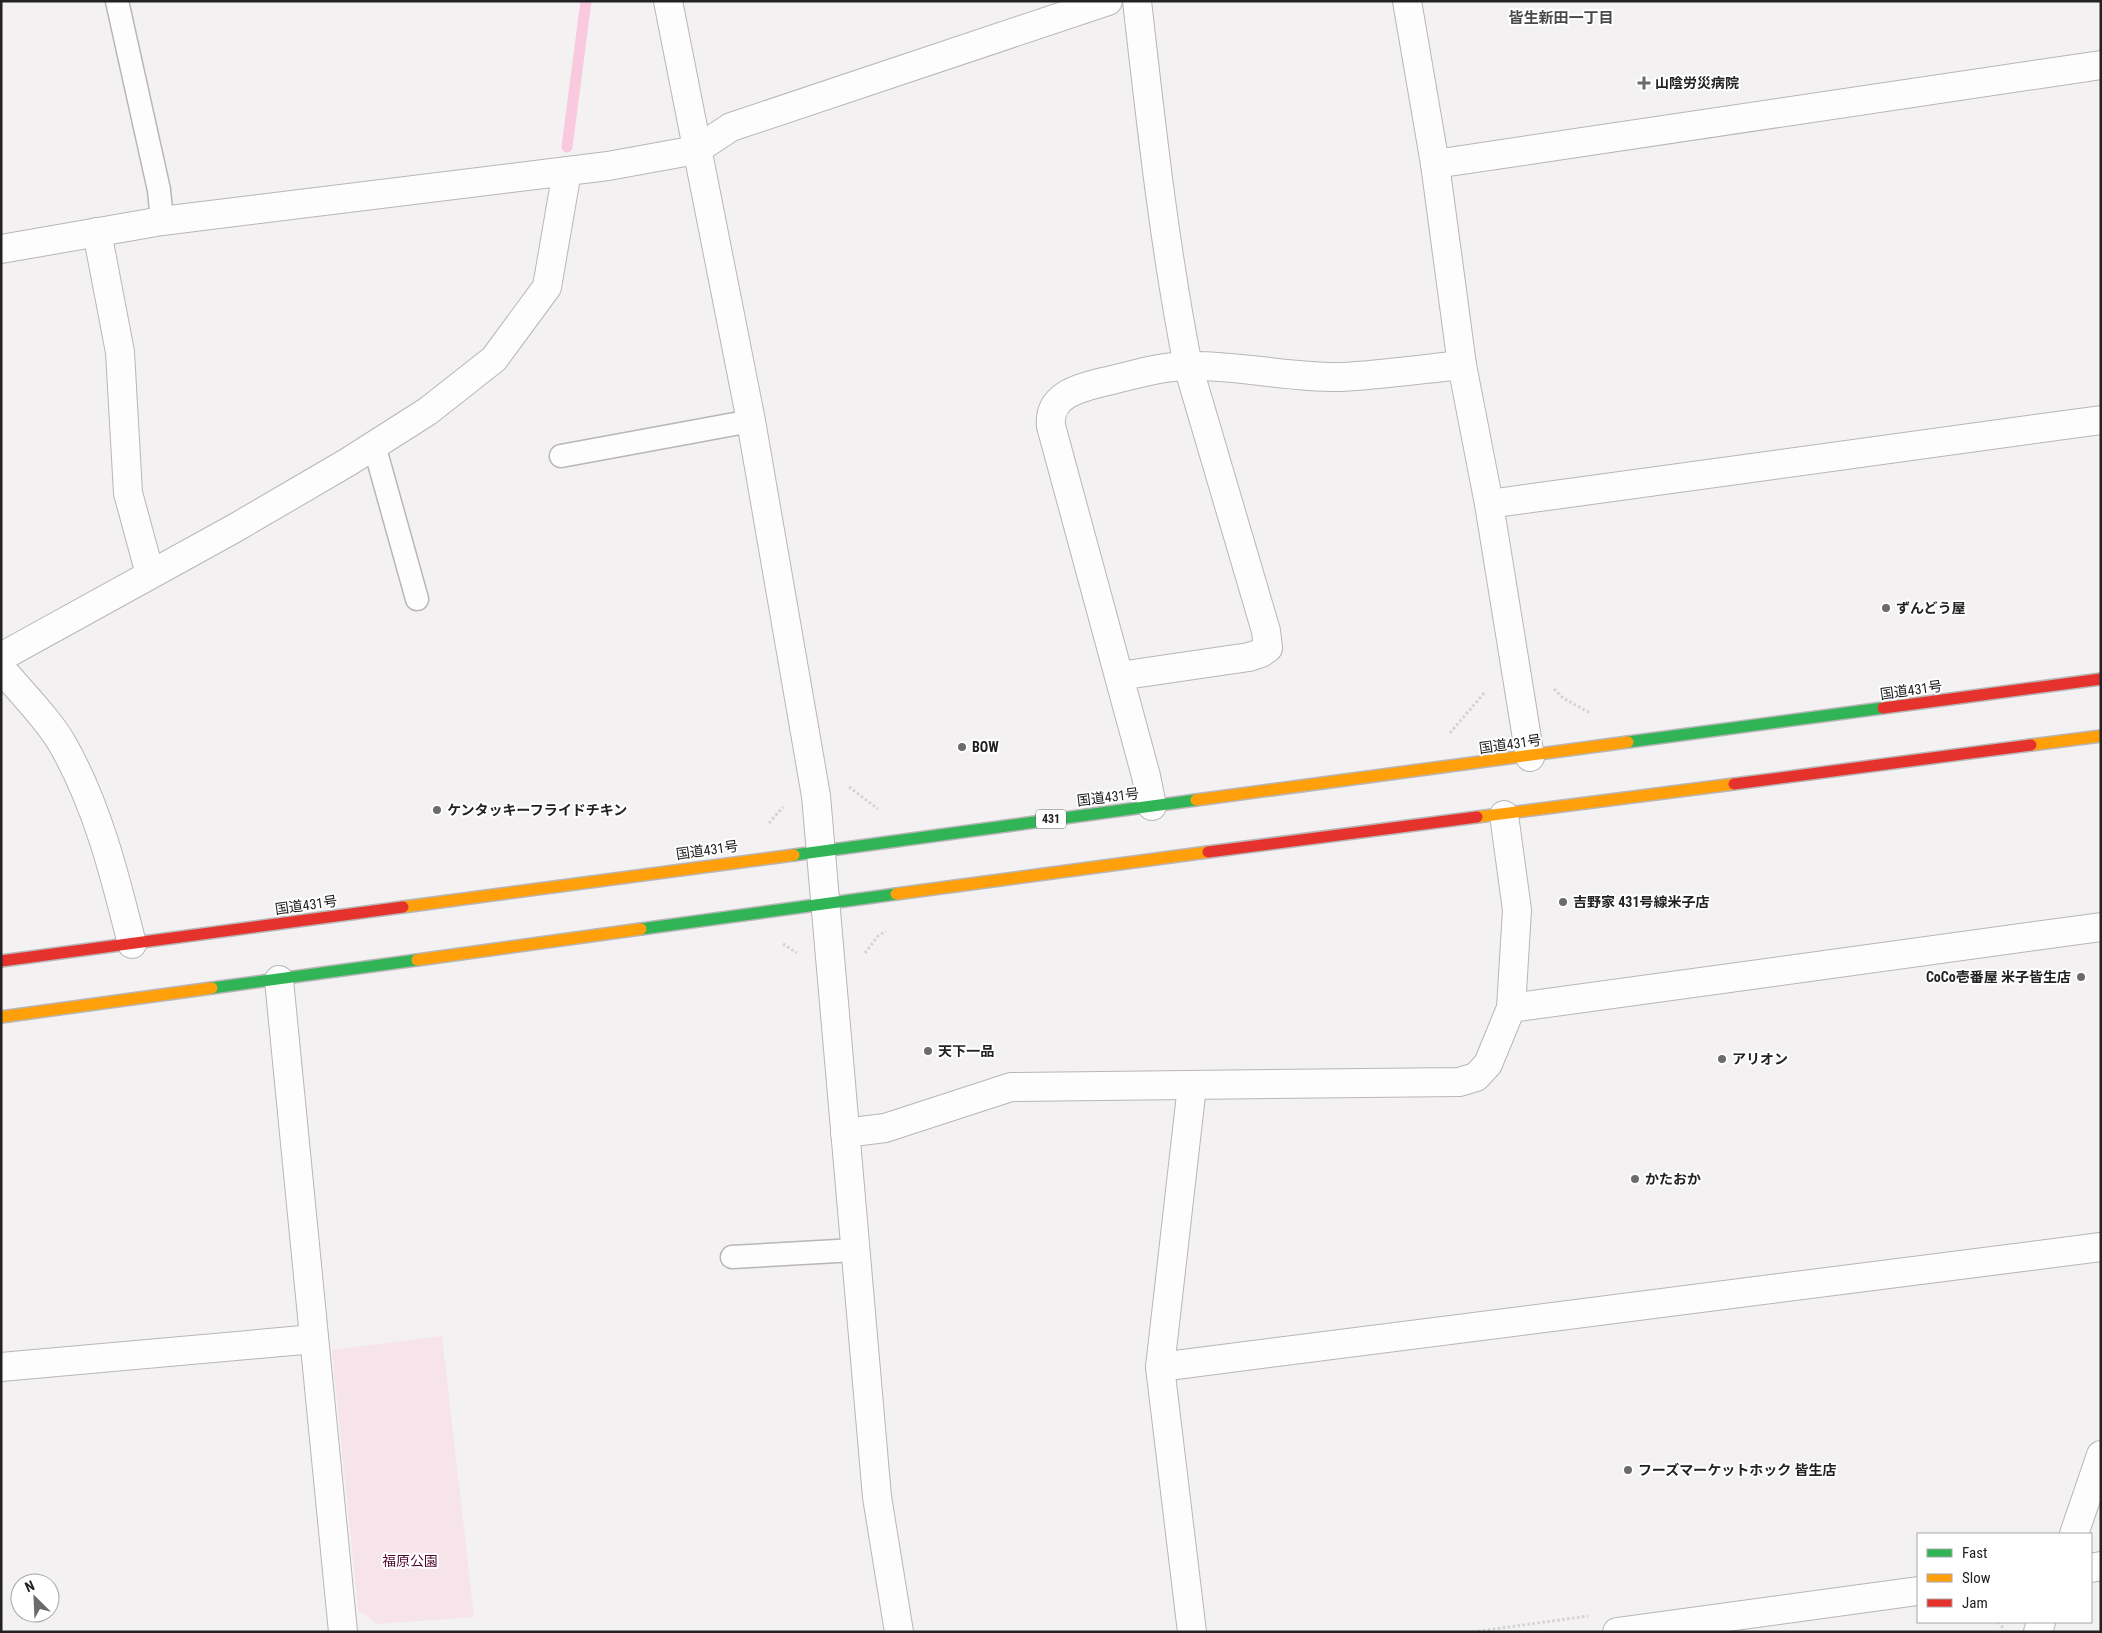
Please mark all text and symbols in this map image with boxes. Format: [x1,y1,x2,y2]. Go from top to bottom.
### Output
district label: 皆生新田一丁目 [1508,9,1614,27]
place label: 山陰労災病院 [1655,75,1739,91]
marker: 山陰労災病院 [1637,76,1651,90]
place label: ずんどう屋 [1896,600,1966,616]
marker: ずんどう屋 [1880,602,1892,614]
street label: 国道431号 [1879,678,1943,702]
street label: 国道431号 [1478,732,1542,756]
place label: BOW [972,739,999,755]
marker: BOW [956,741,968,753]
street label: 国道431号 [1076,785,1140,809]
place label: ケンタッキーフライドチキン [447,802,627,818]
marker: ケンタッキーフライドチキン [431,804,443,816]
road number: 431 [1036,810,1066,829]
street label: 国道431号 [675,838,739,862]
street label: 国道431号 [274,893,338,917]
place label: 吉野家 431号線米子店 [1573,894,1709,910]
marker: 吉野家 431号線米子店 [1557,896,1569,908]
place label: CoCo壱番屋 米子皆生店 [1926,969,2071,985]
marker: CoCo壱番屋 米子皆生店 [2075,971,2087,983]
place label: 天下一品 [938,1043,994,1059]
marker: 天下一品 [922,1045,934,1057]
place label: アリオン [1732,1051,1788,1067]
marker: アリオン [1716,1053,1728,1065]
place label: かたおか [1645,1171,1701,1187]
marker: かたおか [1629,1173,1641,1185]
place label: フーズマーケットホック 皆生店 [1638,1462,1837,1478]
marker: フーズマーケットホック 皆生店 [1622,1464,1634,1476]
legend [1917,1533,2092,1623]
text: Fast [1962,1544,1987,1562]
park label: 福原公園 [382,1553,438,1569]
text: Slow [1962,1569,1991,1587]
north arrow [10,1573,60,1623]
text: N [23,1577,37,1595]
text: Jam [1962,1594,1988,1612]

